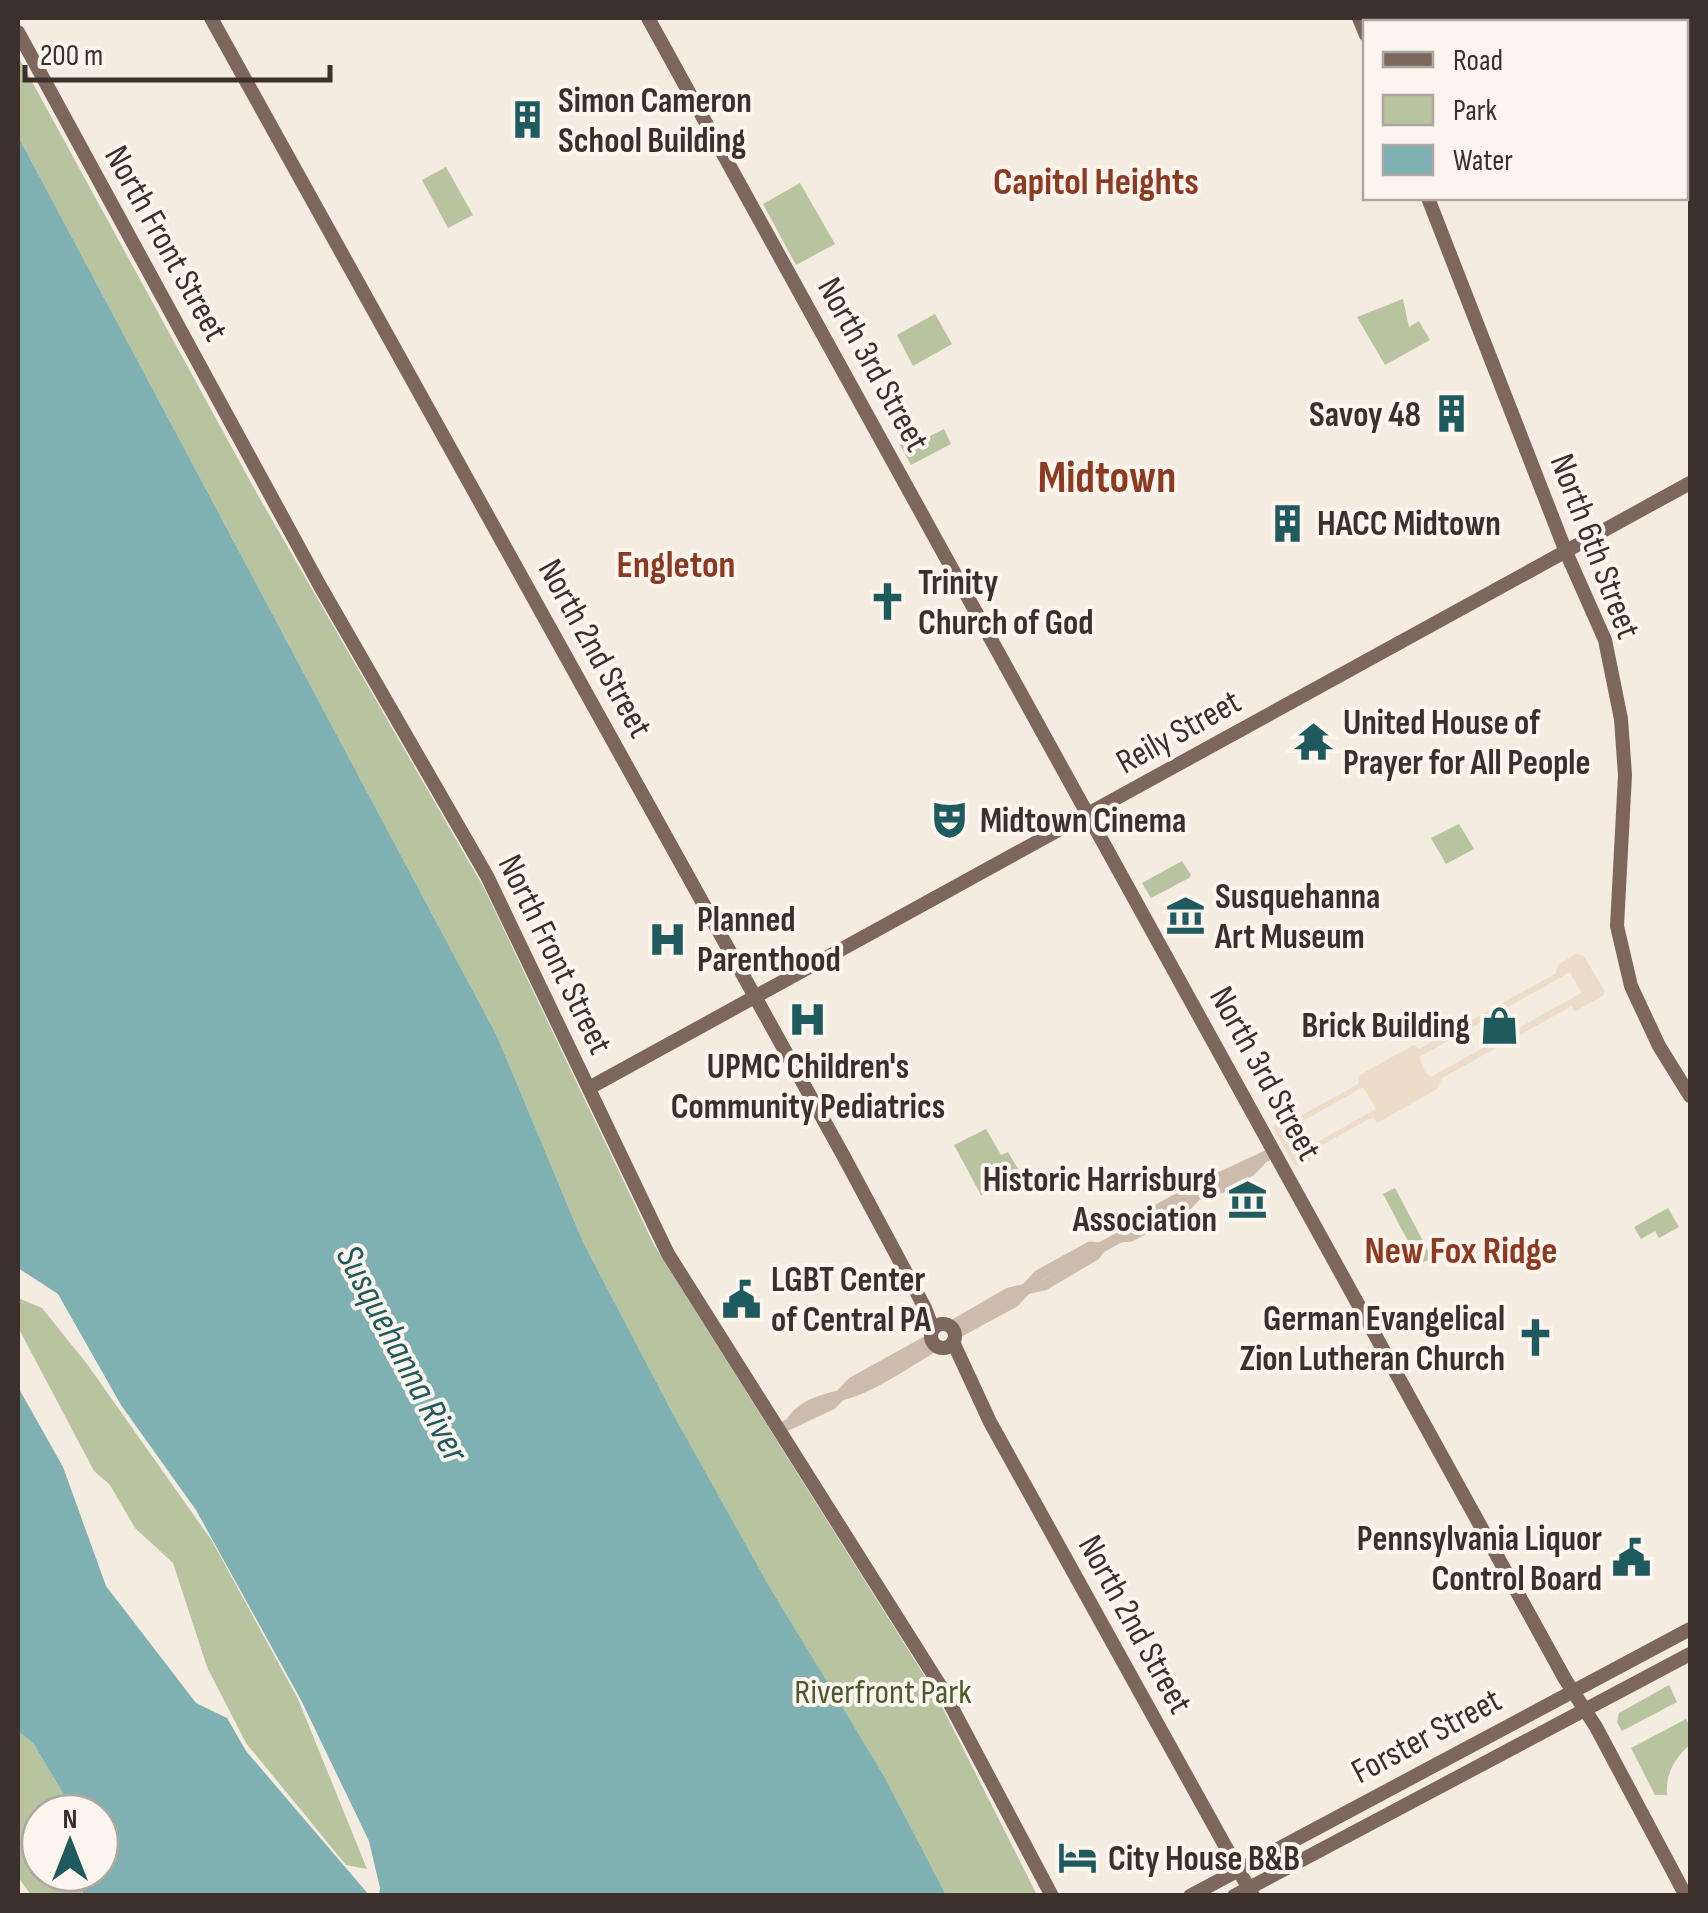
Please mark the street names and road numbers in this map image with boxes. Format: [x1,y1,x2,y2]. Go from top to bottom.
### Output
street label: North Front Street [94,139,237,349]
street label: North 3rd Street [807,270,938,459]
street label: North 6th Street [1540,448,1650,645]
street label: North 2nd Street [528,552,661,745]
street label: Reily Street [1109,681,1249,784]
street label: North Front Street [488,848,621,1061]
street label: North 3rd Street [1199,979,1330,1168]
street label: North 2nd Street [1068,1528,1201,1721]
street label: Forster Street [1345,1679,1509,1794]

